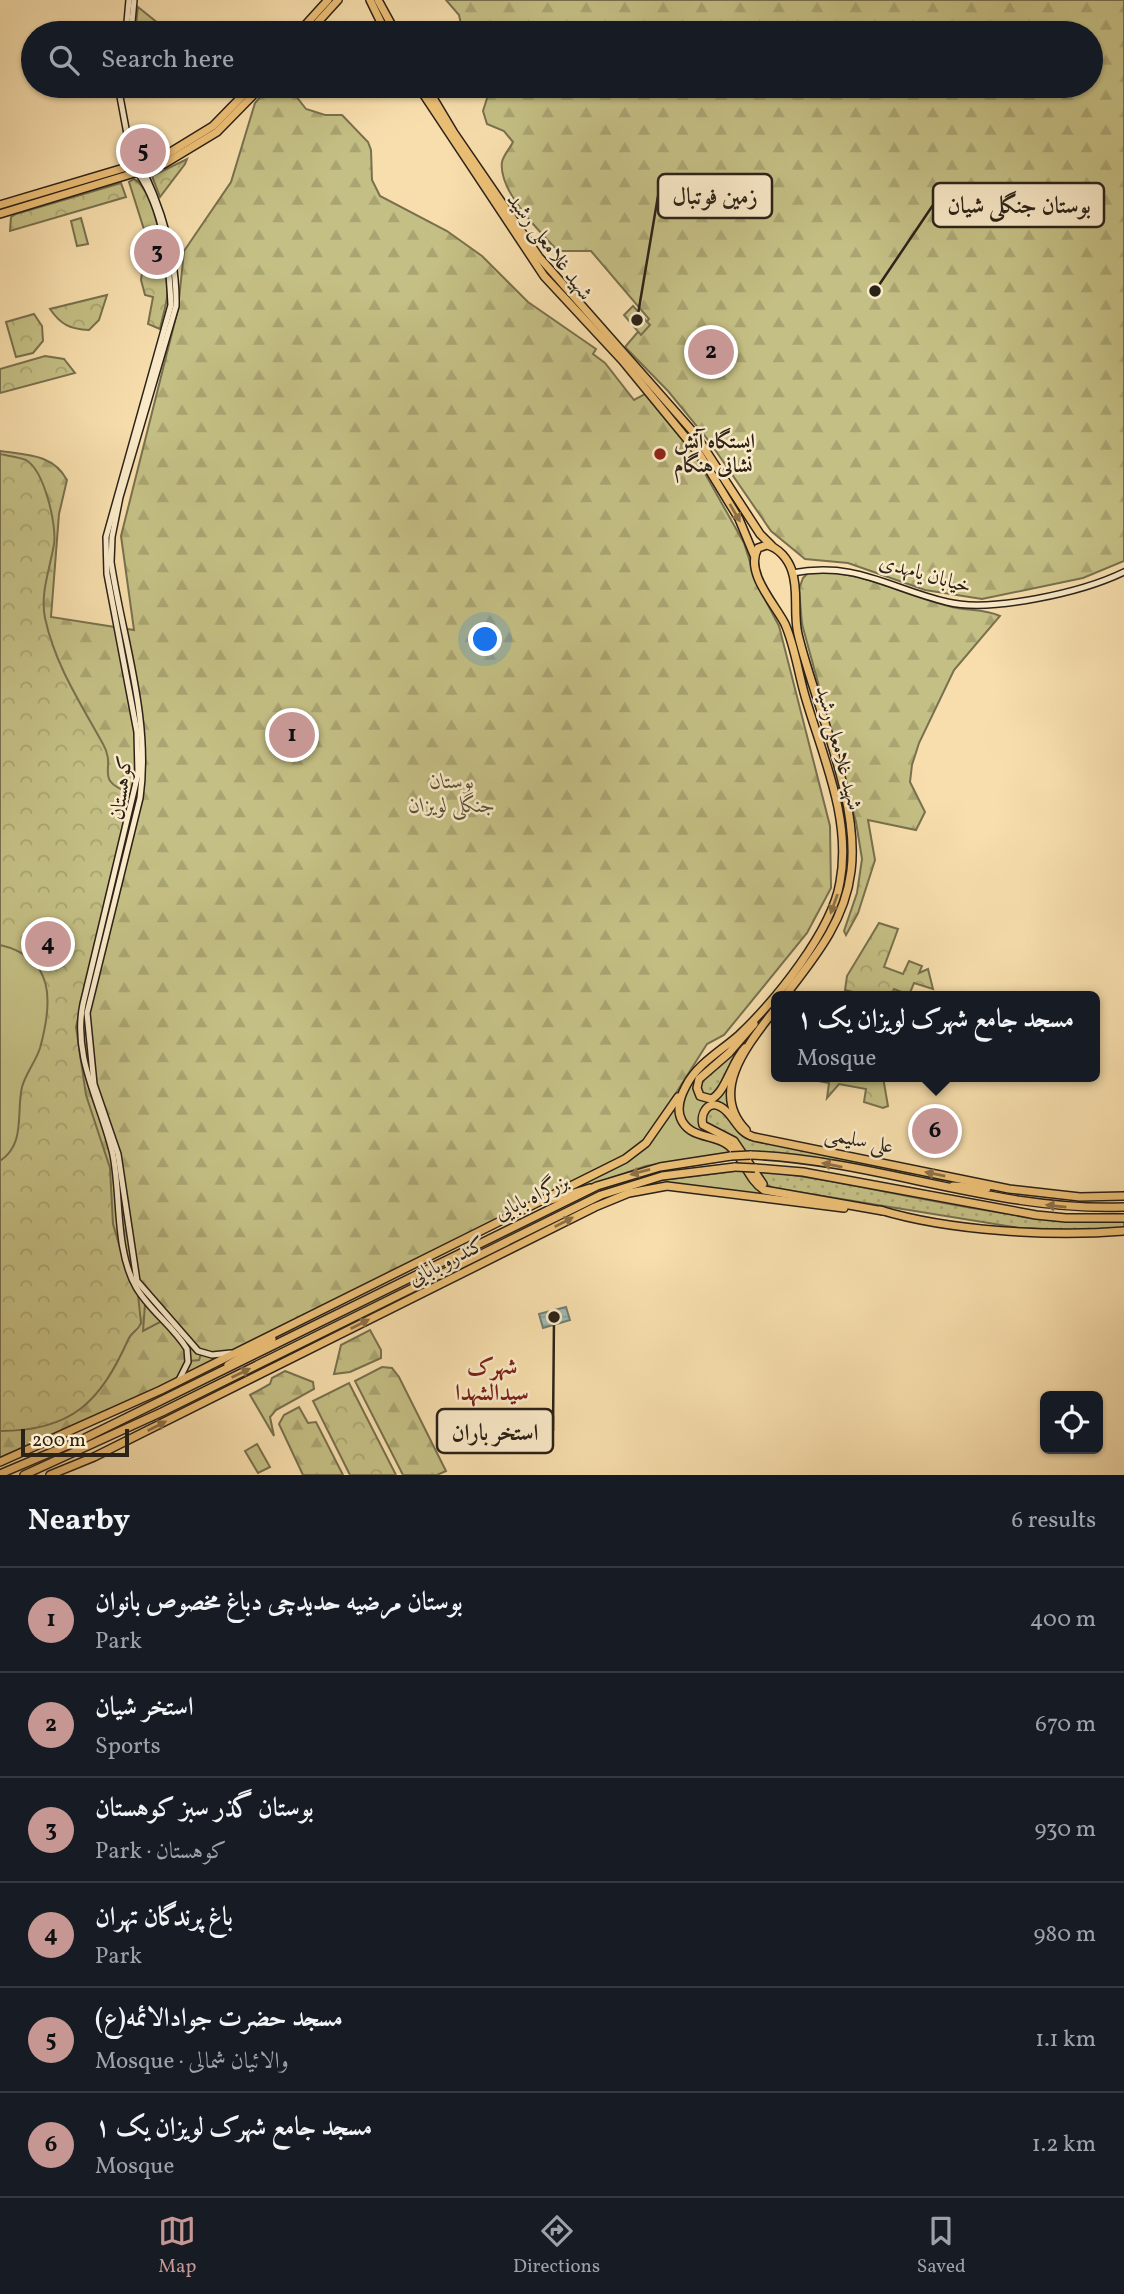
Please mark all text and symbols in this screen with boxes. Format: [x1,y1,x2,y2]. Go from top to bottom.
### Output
search box [21,21,1103,98]
icon: search [45,41,83,79]
text: Search here [101,42,234,78]
pin: 5 [120,125,166,177]
callout: زمین فوتبال [658,174,772,218]
text: زمین فوتبال [672,182,758,214]
callout: بوستان جنگلی شیان [933,183,1104,227]
street label: شهید غلامعلی رشید [499,187,599,307]
text: بوستان جنگلی شیان [947,190,1091,223]
pin: 3 [134,226,180,278]
pin: 2 [688,326,734,378]
place label: ایستگاه آتش نشانی هنگام [674,427,755,484]
marker: ایستگاه آتش نشانی هنگام [652,446,668,462]
one-way arrow [729,503,741,523]
street label: خیابان یامهدی [876,548,974,602]
your location [468,622,502,656]
street label: شهید غلامعلی رشید [807,682,869,814]
pin: 1 [269,709,315,761]
street label: کوهستان [103,754,141,822]
park label: بوستان جنگلی لویزان [409,768,495,821]
one-way arrow [828,893,839,914]
pin: 4 [25,918,71,970]
popup [771,991,1100,1082]
text: مسجد جامع شهرک لویزان یک ۱ [797,1002,1074,1038]
text: Mosque [797,1043,876,1075]
pin: 6 [912,1105,958,1157]
street label: علی سلیمی [822,1120,896,1162]
one-way arrow [821,1159,843,1170]
street label: بزرگراه بابایی [490,1167,574,1228]
one-way arrow [629,1167,651,1178]
one-way arrow [924,1168,946,1179]
one-way arrow [1045,1201,1067,1212]
one-way arrow [554,1217,574,1228]
street label: کندرو بابایی [404,1230,490,1294]
one-way arrow [350,1319,370,1330]
district label: شهرک سیدالشهدا [455,1352,529,1410]
one-way arrow [231,1368,251,1379]
map controls [1040,1391,1103,1454]
button: locate [1040,1391,1103,1454]
callout: استخر باران [437,1409,553,1453]
text: استخر باران [451,1418,539,1450]
one-way arrow [147,1420,167,1431]
scale bar [21,1426,130,1458]
text: 200 m [32,1428,86,1454]
text: Nearby [28,1500,130,1542]
text: 6 results [1012,1505,1096,1537]
text: بوستان مرضیه حدیدچی دباغ مخصوص بانوان [95,1585,463,1621]
text: 1 [46,1604,56,1636]
text: 400 m [1030,1604,1096,1636]
text: Park [95,1626,142,1658]
text: استخر شیان [95,1690,194,1726]
text: 2 [45,1709,57,1741]
text: 670 m [1035,1709,1096,1741]
text: Sports [95,1731,161,1763]
text: بوستان گذر سبز کوهستان [95,1791,314,1827]
text: 3 [45,1814,57,1846]
text: 930 m [1034,1814,1096,1846]
text: Park · کوهستان [95,1836,226,1868]
text: باغ پرندگان تهران [95,1900,233,1936]
text: 4 [44,1919,58,1951]
text: 980 m [1034,1919,1096,1951]
text: Park [95,1941,142,1973]
text: مسجد حضرت جوادالائمه(ع) [95,2001,343,2037]
text: 5 [45,2024,57,2056]
text: 1.1 km [1035,2024,1096,2056]
text: Mosque · والائیان شمالی [95,2046,289,2078]
text: مسجد جامع شهرک لویزان یک ۱ [95,2110,372,2146]
text: 6 [45,2129,57,2161]
text: 1.2 km [1032,2129,1096,2161]
text: Mosque [95,2151,174,2183]
tab: Map [158,2212,196,2280]
tab: Directions [513,2212,600,2280]
tab: Saved [917,2212,966,2280]

